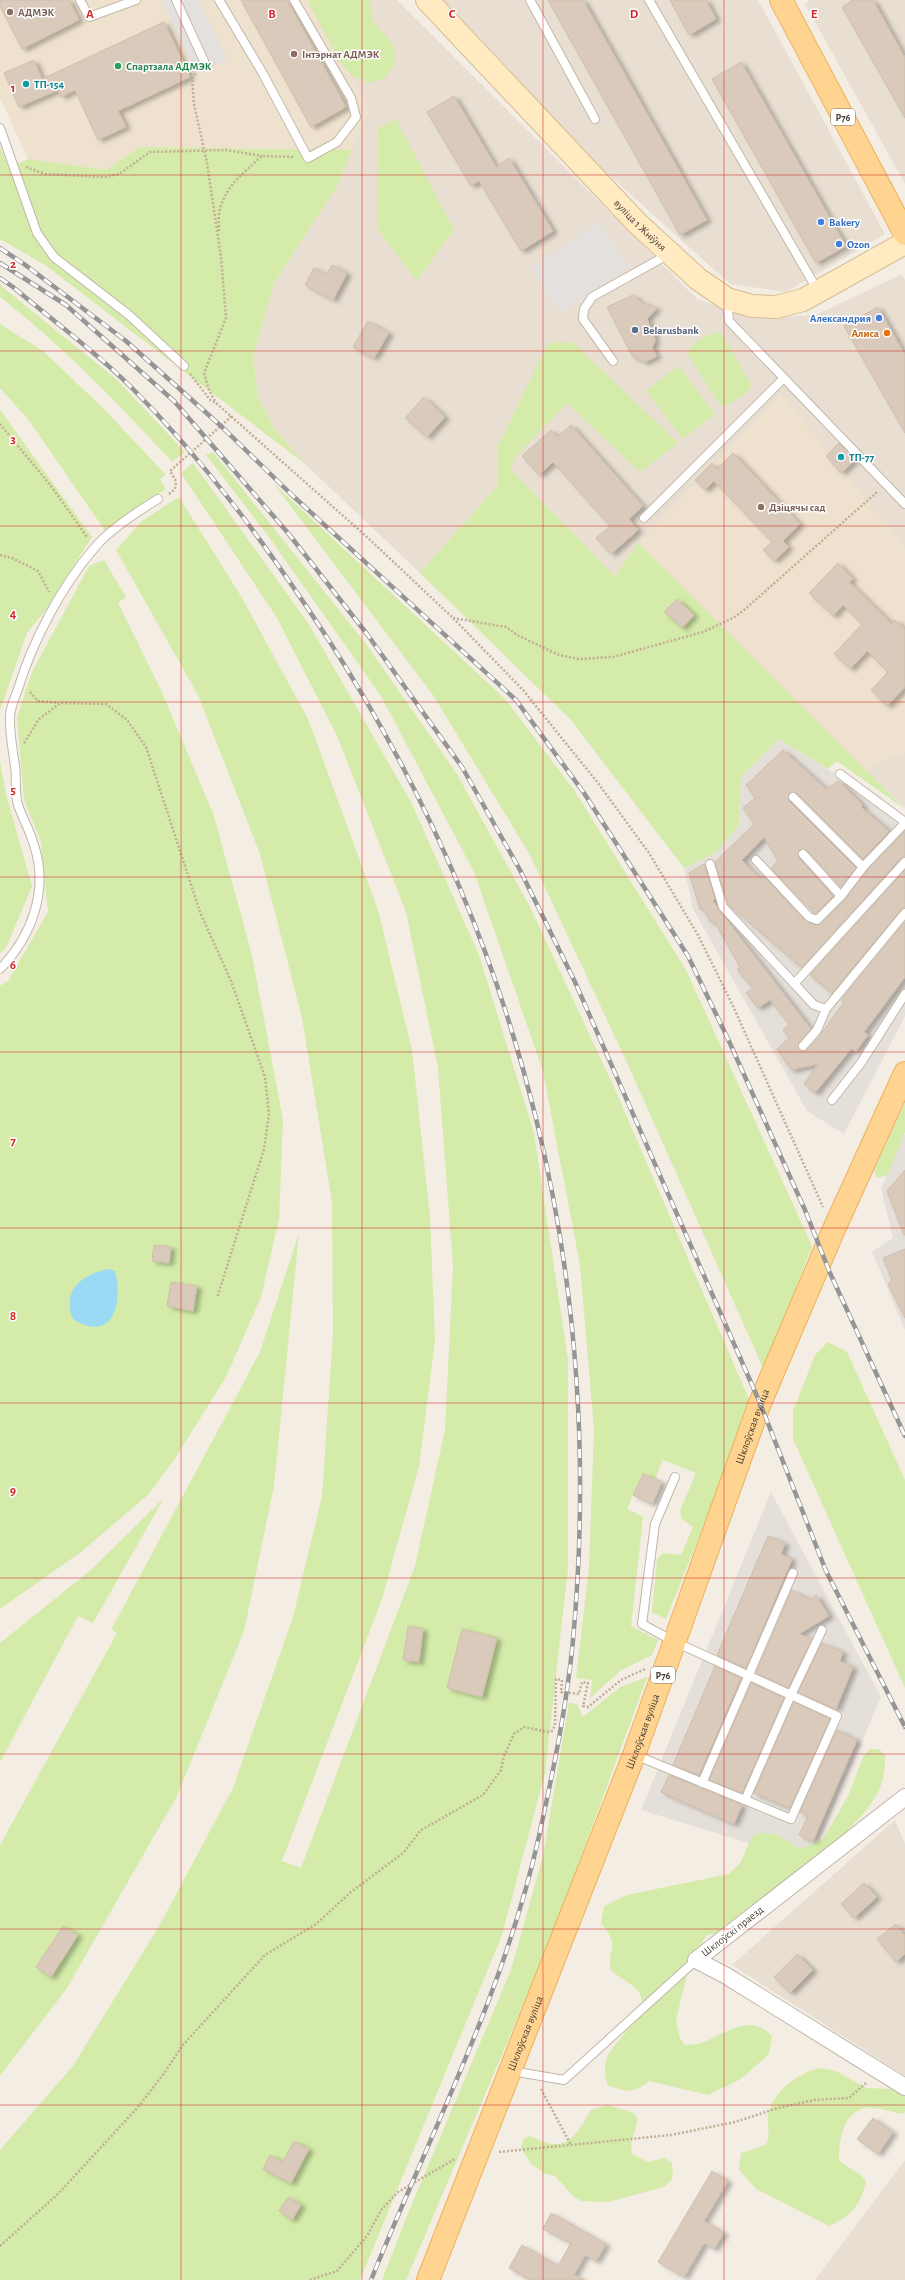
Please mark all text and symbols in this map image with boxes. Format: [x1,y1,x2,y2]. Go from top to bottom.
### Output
marker: АДМЭК [5,7,15,17]
place label: АДМЭК [18,7,55,18]
text: A [86,8,94,21]
text: B [268,8,276,21]
text: C [449,8,456,21]
text: D [630,8,639,21]
text: E [811,8,818,21]
marker: Інтэрнат АДМЭК [289,49,299,59]
place label: Інтэрнат АДМЭК [302,49,380,60]
marker: Спартзала АДМЭК [113,61,123,71]
place label: Спартзала АДМЭК [126,61,212,72]
marker: ТП-154 [21,79,31,89]
place label: ТП-154 [34,79,65,90]
text: 1 [11,82,15,95]
road number: Р76 [831,109,855,125]
street label: вуліца 1 Жніўня [612,197,668,253]
marker: Bakery [816,217,826,227]
place label: Bakery [829,217,860,228]
marker: Ozon [834,239,844,249]
place label: Ozon [847,239,870,250]
text: 2 [10,258,16,271]
place label: Александрия [810,313,871,324]
marker: Александрия [874,313,884,323]
marker: Belarusbank [630,325,640,335]
place label: Belarusbank [643,325,699,336]
place label: Алиса [851,328,879,339]
marker: Алиса [882,328,892,338]
text: 3 [10,433,16,446]
marker: ТП-77 [836,452,846,462]
place label: ТП-77 [849,452,875,463]
marker: Дзіцячы сад [756,502,766,512]
place label: Дзіцячы сад [769,502,825,513]
text: 4 [10,608,17,621]
text: 5 [10,784,16,797]
text: 6 [10,959,16,972]
text: 7 [10,1135,16,1148]
text: 8 [10,1310,16,1323]
street label: Шклоўская вуліца [734,1387,771,1466]
text: 9 [10,1485,16,1498]
road number: Р76 [651,1667,675,1683]
street label: Шклоўская вуліца [624,1692,661,1771]
street label: Шклоўскі праезд [699,1904,766,1959]
street label: Шклоўская вуліца [506,1995,545,2072]

